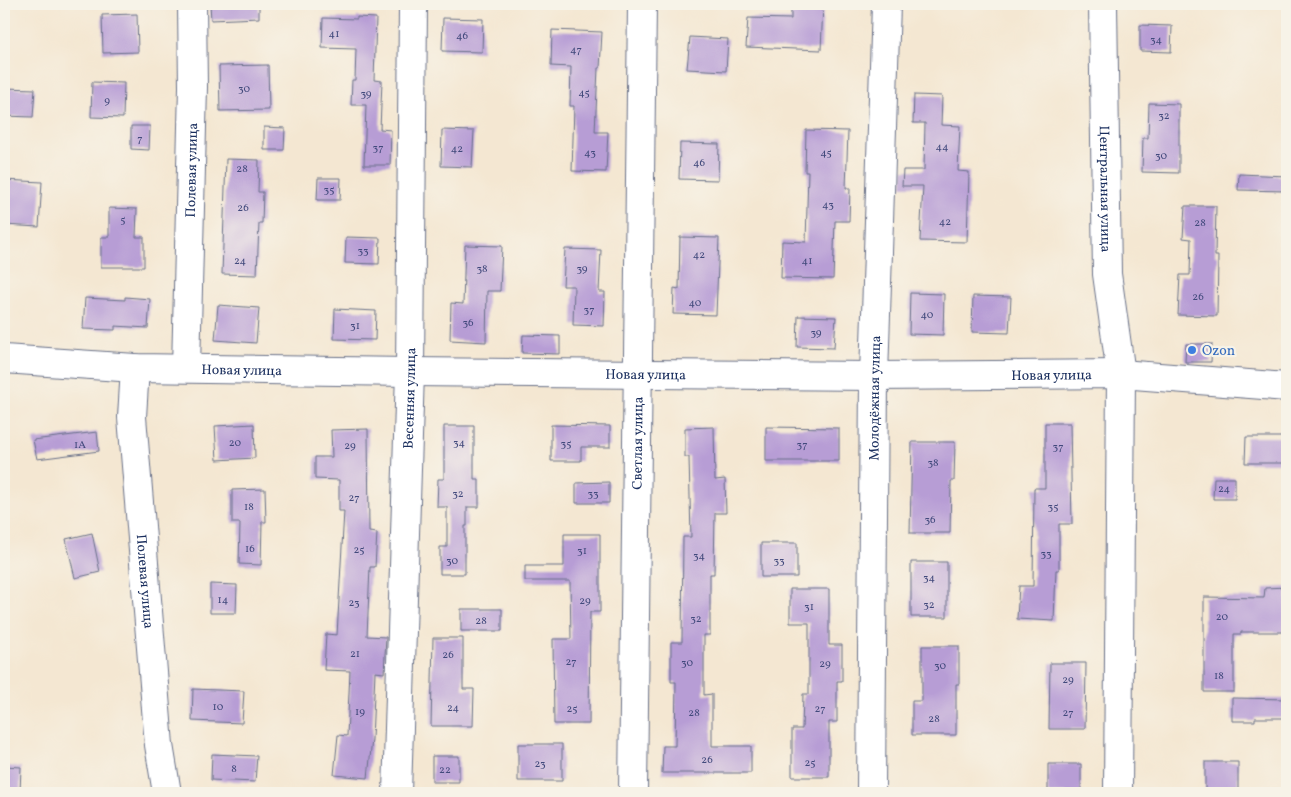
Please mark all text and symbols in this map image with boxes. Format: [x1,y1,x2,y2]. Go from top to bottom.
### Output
house number: 41 [329,27,339,42]
house number: 46 [456,29,468,44]
house number: 34 [1150,33,1163,48]
house number: 47 [570,43,582,58]
house number: 30 [238,82,250,97]
house number: 45 [578,86,590,101]
house number: 39 [360,87,372,102]
house number: 9 [104,94,110,109]
house number: 32 [1158,109,1170,124]
street label: Полевая улица [182,122,203,218]
street label: Центральная улица [1094,125,1115,253]
house number: 7 [137,132,143,147]
house number: 44 [935,140,949,155]
house number: 37 [373,141,383,156]
house number: 42 [451,142,463,157]
house number: 43 [584,146,596,161]
house number: 45 [820,146,832,161]
house number: 30 [1155,149,1167,164]
house number: 46 [693,156,705,171]
house number: 28 [236,162,248,177]
house number: 35 [324,183,334,198]
house number: 43 [822,198,834,213]
house number: 26 [237,201,249,216]
house number: 5 [120,213,126,228]
house number: 42 [939,215,951,230]
house number: 28 [1194,216,1206,231]
house number: 33 [357,244,369,259]
house number: 42 [693,248,705,263]
house number: 24 [234,254,246,269]
house number: 41 [802,254,812,269]
house number: 38 [476,262,488,277]
house number: 39 [576,262,588,277]
house number: 26 [1192,290,1204,305]
house number: 40 [689,296,702,311]
house number: 37 [584,303,594,318]
house number: 40 [921,308,934,323]
house number: 36 [462,316,474,331]
house number: 31 [350,319,360,334]
house number: 39 [810,326,822,341]
street label: Молодёжная улица [865,335,886,461]
place label: Ozon [1202,342,1235,361]
marker: Ozon [1186,344,1198,356]
street label: Весенняя улица [400,347,421,449]
street label: Новая улица [201,361,282,381]
street label: Новая улица [605,366,686,385]
street label: Новая улица [1011,366,1092,386]
street label: Светлая улица [628,396,649,490]
house number: 20 [229,436,242,451]
house number: 34 [453,436,466,451]
house number: 35 [561,437,571,452]
house number: 1А [74,438,86,453]
house number: 37 [797,438,807,453]
house number: 29 [344,439,356,454]
house number: 37 [1053,440,1063,455]
house number: 38 [927,456,939,471]
house number: 24 [1218,482,1230,497]
house number: 32 [452,487,464,502]
house number: 33 [587,487,599,502]
house number: 27 [349,491,359,506]
house number: 18 [244,500,254,515]
house number: 35 [1048,500,1058,515]
house number: 36 [924,513,936,528]
street label: Полевая улица [131,533,157,630]
house number: 16 [245,542,255,557]
house number: 25 [353,543,365,558]
house number: 31 [577,544,587,559]
house number: 33 [1040,547,1052,562]
house number: 34 [693,549,706,564]
house number: 30 [446,554,458,569]
house number: 33 [773,554,785,569]
house number: 34 [923,571,936,586]
house number: 14 [218,593,229,608]
house number: 29 [579,594,591,609]
house number: 23 [348,596,360,611]
house number: 32 [923,598,935,613]
house number: 31 [804,600,814,615]
house number: 20 [1216,610,1229,625]
house number: 32 [690,612,702,627]
house number: 28 [475,614,487,629]
house number: 21 [350,647,360,662]
house number: 26 [442,648,454,663]
house number: 27 [566,655,576,670]
house number: 30 [681,656,693,671]
house number: 29 [819,657,831,672]
house number: 30 [934,659,946,674]
house number: 18 [1214,669,1224,684]
house number: 29 [1062,673,1074,688]
house number: 10 [213,700,224,715]
house number: 24 [447,701,459,716]
house number: 25 [566,702,578,717]
house number: 27 [815,702,825,717]
house number: 19 [355,705,365,720]
house number: 28 [688,706,700,721]
house number: 27 [1063,706,1073,721]
house number: 28 [928,712,940,727]
house number: 26 [701,753,713,768]
house number: 25 [804,756,816,771]
house number: 23 [534,757,546,772]
house number: 8 [231,762,237,777]
house number: 22 [439,763,451,778]

